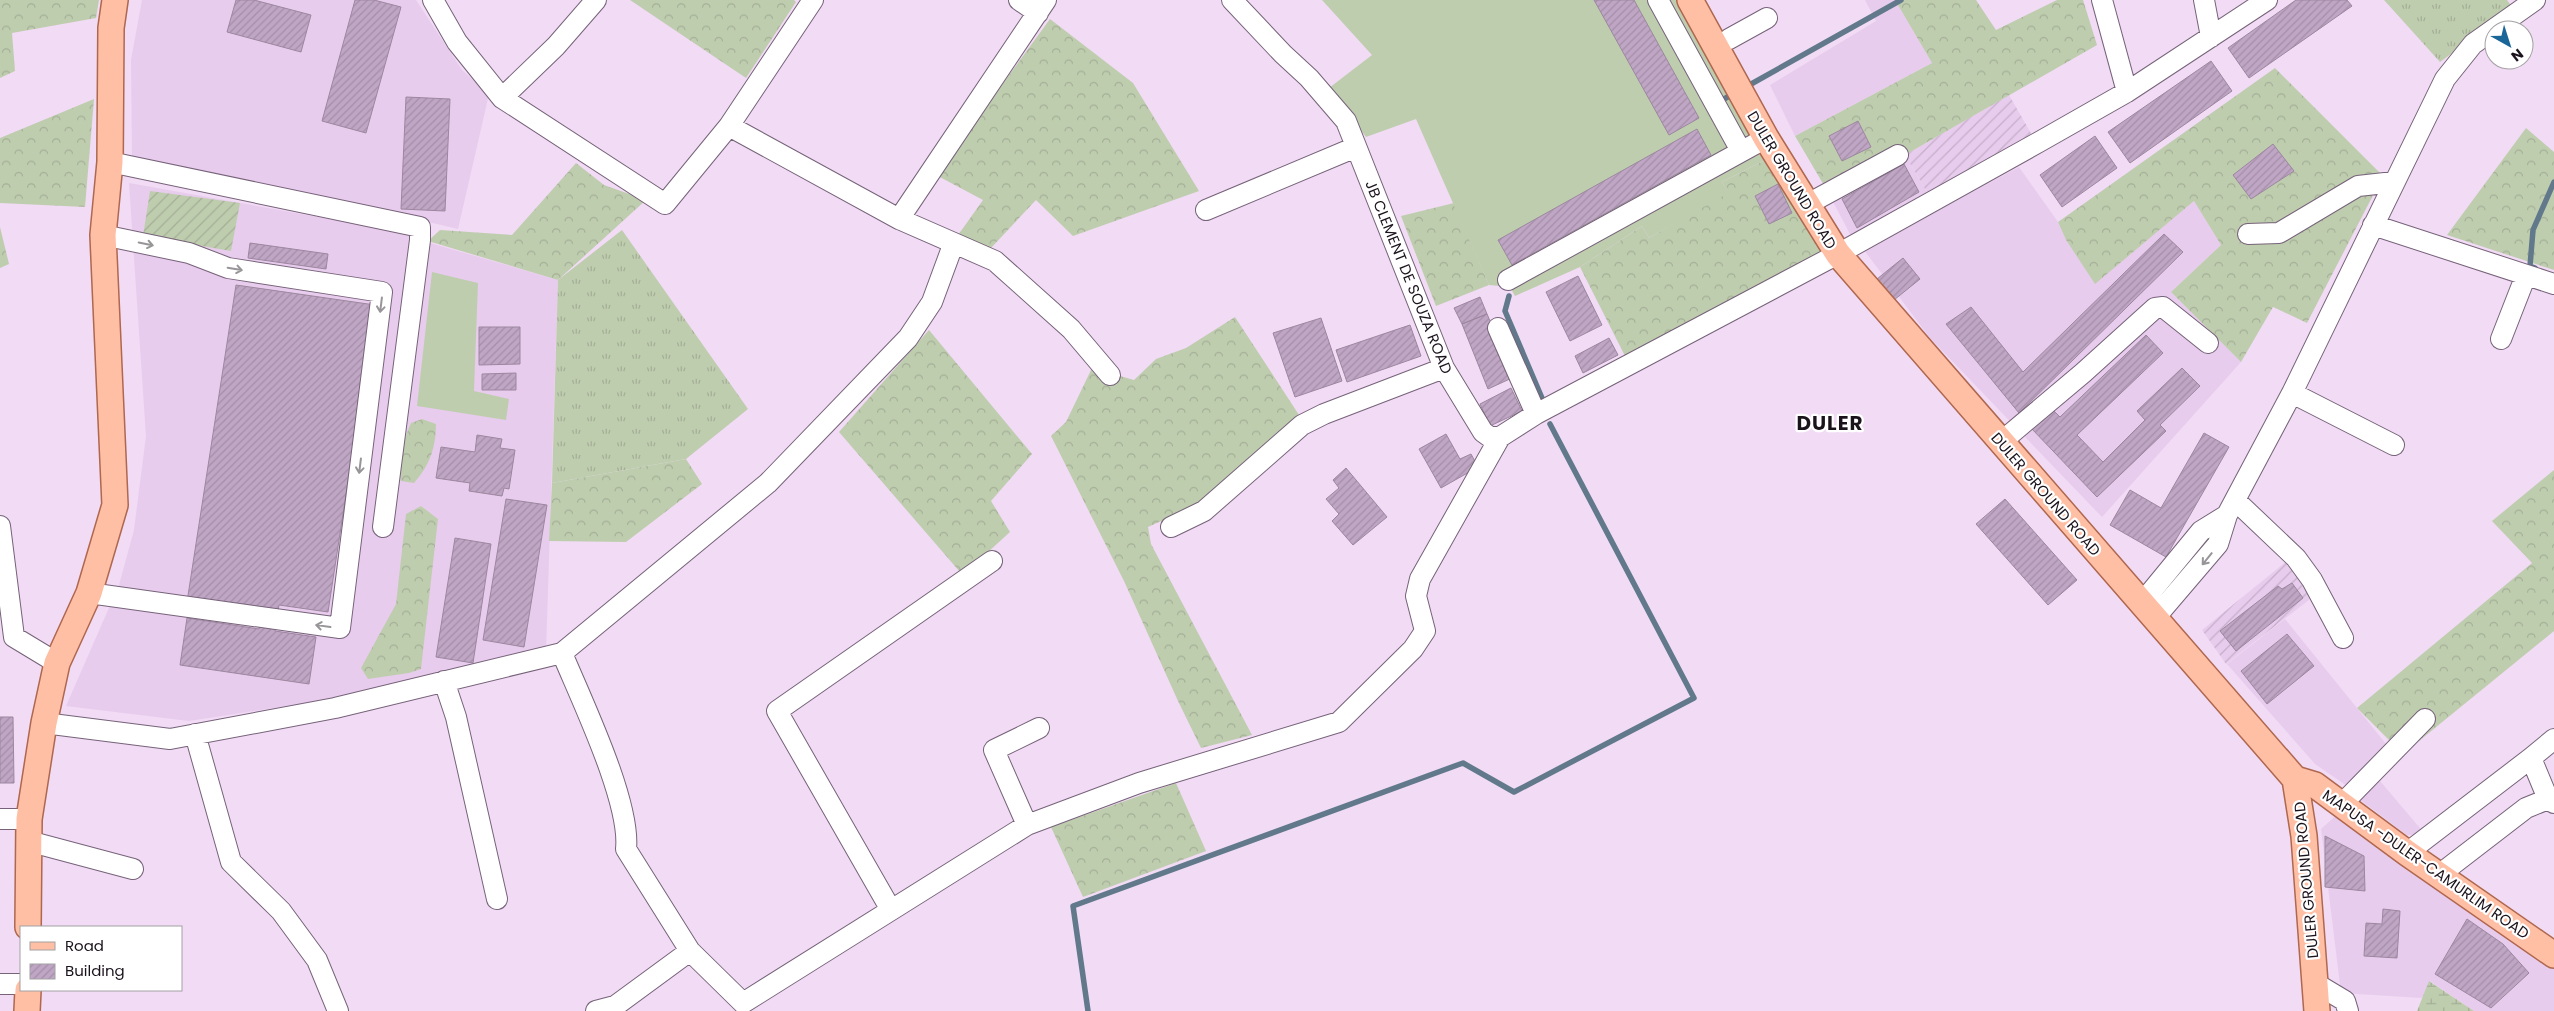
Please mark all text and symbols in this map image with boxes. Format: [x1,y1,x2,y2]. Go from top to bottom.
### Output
north arrow [2484,20,2534,70]
text: N [2507,44,2528,66]
street label: DULER GROUND ROAD [1742,107,1842,253]
street label: JB CLEMENT DE SOUZA ROAD [1360,177,1458,377]
one-way arrow [138,240,154,249]
one-way arrow [227,264,243,274]
one-way arrow [376,297,386,313]
district label: DULER [1796,409,1864,437]
street label: DULER GROUND ROAD [1986,428,2106,560]
one-way arrow [355,458,365,474]
one-way arrow [2201,552,2212,565]
one-way arrow [316,620,332,630]
street label: MAPUSA -DULER-CAMURLIM ROAD [2318,784,2534,944]
street label: DULER GROUND ROAD [2289,801,2323,959]
legend [20,926,182,991]
text: Road [65,935,104,956]
text: Building [65,960,125,981]

